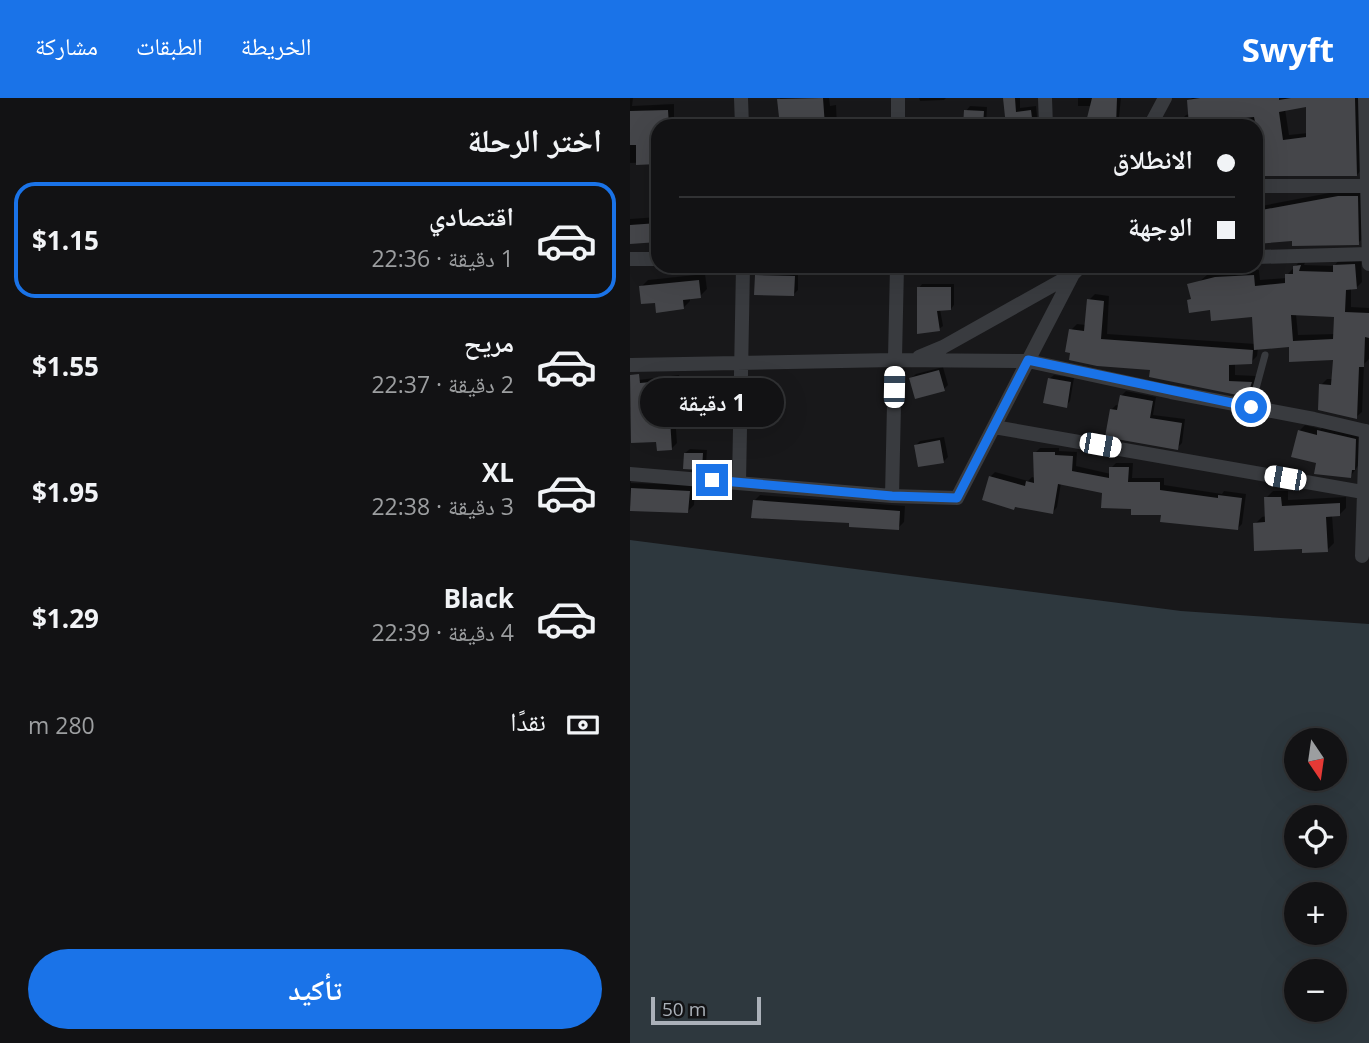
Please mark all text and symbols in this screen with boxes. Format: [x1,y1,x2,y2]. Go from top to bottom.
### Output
text: Swyft [1242,27,1334,72]
text: مشاركة [35,29,98,62]
text: الطبقات [136,29,203,62]
text: الخريطة [241,29,311,62]
text: اختر الرحلة [467,118,602,161]
text: الانطلاق [1113,141,1193,177]
text: اقتصادي [429,198,514,234]
text: الوجهة [1128,208,1193,244]
icon: car [535,209,598,272]
text: $1.15 [32,222,99,258]
text: 1 دقيقة · 22:36 [371,242,514,274]
text: مريح [464,324,514,360]
icon: car [535,335,598,398]
text: $1.55 [32,348,99,384]
car [884,366,905,408]
text: 2 دقيقة · 22:37 [371,368,514,400]
callout: 1 دقيقة [640,378,784,428]
text: 1 دقيقة [678,386,746,418]
route start [1235,391,1267,423]
car [1078,431,1123,459]
text: XL [482,454,514,490]
icon: car [535,461,598,524]
route end [696,464,728,496]
car [1263,464,1308,492]
text: $1.95 [32,474,99,510]
text: 3 دقيقة · 22:38 [371,490,514,522]
text: Black [443,580,514,616]
icon: car [535,587,598,650]
text: $1.29 [32,600,99,636]
text: 4 دقيقة · 22:39 [371,616,514,648]
text: نقدًا [510,703,546,739]
icon: cash [564,706,602,744]
text: 280 m [28,709,95,741]
north arrow [1284,728,1348,791]
map controls [1284,728,1347,1022]
button: locate [1284,805,1347,868]
button: + [1284,882,1347,945]
button: تأكيد [28,949,602,1029]
button: − [1284,959,1347,1022]
scale bar [651,994,761,1026]
text: 50 m [662,996,706,1022]

